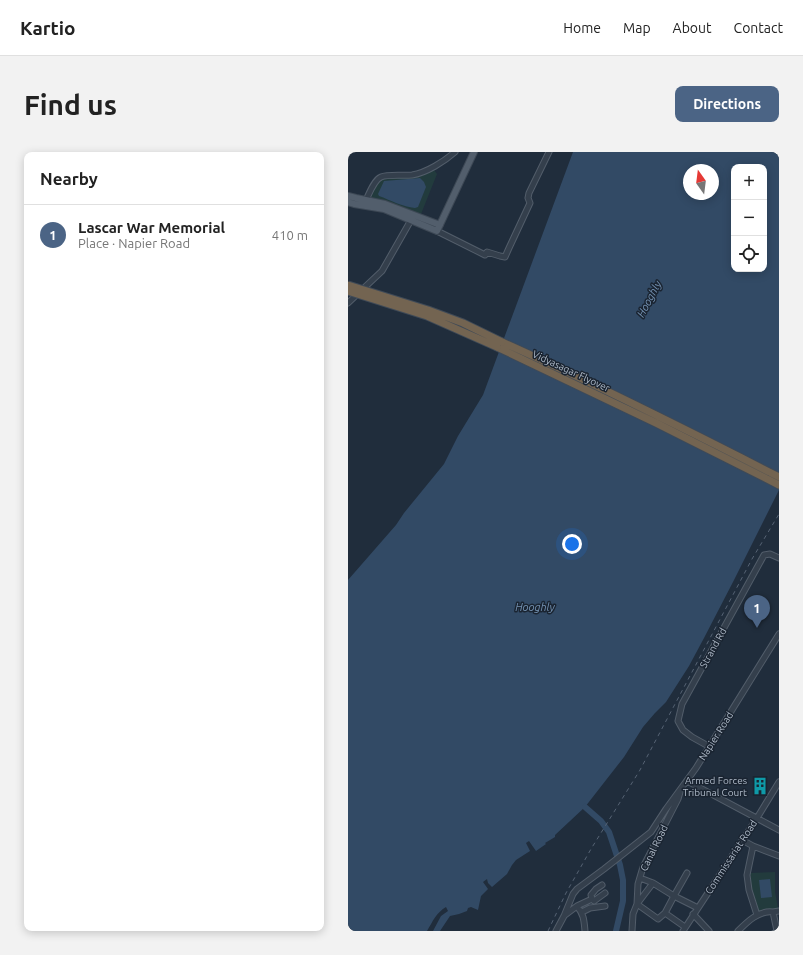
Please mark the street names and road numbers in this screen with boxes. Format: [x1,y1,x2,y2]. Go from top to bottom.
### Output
street label: Vidyasagar Flyover [531,348,612,394]
street label: Strand Rd [698,626,729,670]
street label: Napier Road [697,710,735,762]
street label: Commissariat Road [703,818,759,896]
street label: Canal Road [638,823,670,873]

